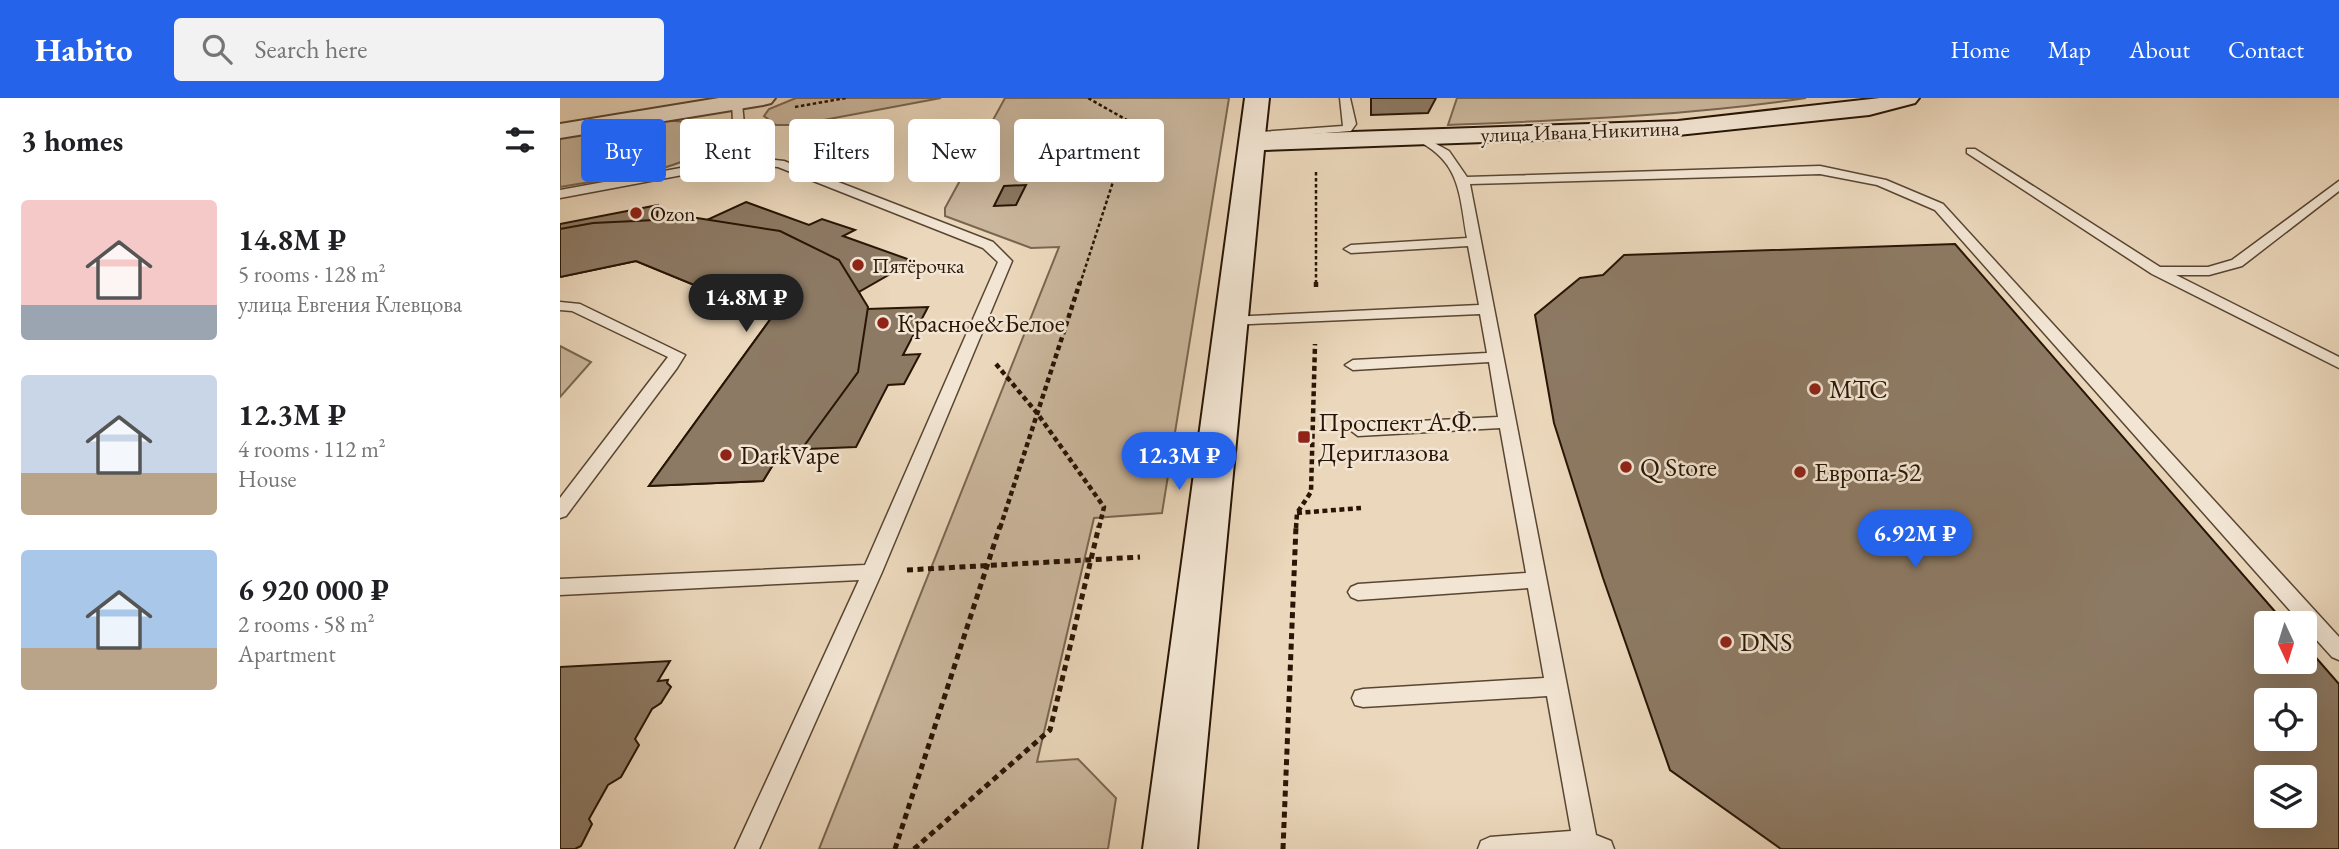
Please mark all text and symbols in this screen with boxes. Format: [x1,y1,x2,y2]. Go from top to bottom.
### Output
search box [174,18,664,81]
text: Habito [35,28,132,71]
icon: search [198,30,236,68]
text: Search here [254,32,367,66]
text: Home [1950,34,2010,65]
text: Map [2048,34,2091,65]
text: About [2129,34,2190,65]
text: Contact [2228,34,2304,65]
street label: улица Ивана Никитина [1480,114,1681,148]
chip: Buy [581,119,666,182]
chip: Rent [680,119,775,182]
chip: Filters [789,119,894,182]
chip: New [908,119,1000,182]
chip: Apartment [1014,119,1164,182]
text: 3 homes [21,121,123,160]
icon: filters [501,121,539,159]
place label: Ozon [650,200,695,227]
marker: Ozon [628,205,644,221]
text: 14.8M ₽ [238,220,346,259]
icon: home [77,228,161,312]
place label: Пятёрочка [872,252,965,279]
marker: Пятёрочка [850,257,866,273]
text: 5 rooms · 128 m² [238,259,386,289]
pin: 14.8M ₽ [681,274,811,334]
text: 14.8M ₽ [705,282,787,312]
text: улица Евгения Клевцова [238,289,462,319]
place label: Красное&Белое [897,306,1065,340]
marker: Красное&Белое [875,315,891,331]
place label: МТС [1829,372,1888,406]
marker: МТС [1807,381,1823,397]
text: 12.3M ₽ [238,395,346,434]
icon: home [77,403,161,487]
place label: Проспект А.Ф. Дериглазова [1318,405,1477,469]
marker: Проспект А.Ф. Дериглазова [1296,429,1312,445]
pin: 12.3M ₽ [1114,432,1244,492]
text: 4 rooms · 112 m² [238,434,386,464]
place label: DarkVape [740,438,840,472]
text: 12.3M ₽ [1138,440,1220,470]
marker: DarkVape [718,447,734,463]
place label: Q Store [1640,450,1717,484]
place label: Европа-52 [1814,455,1922,489]
marker: Q Store [1618,459,1634,475]
text: House [238,464,297,494]
marker: Европа-52 [1792,464,1808,480]
pin: 6.92M ₽ [1850,510,1980,570]
text: 6.92M ₽ [1874,518,1956,548]
text: 6 920 000 ₽ [238,570,389,609]
icon: home [77,578,161,662]
text: 2 rooms · 58 m² [238,609,375,639]
north arrow [2254,611,2317,674]
map controls [2254,611,2317,828]
place label: DNS [1740,625,1792,659]
marker: DNS [1718,634,1734,650]
text: Apartment [238,639,336,669]
button: locate [2254,688,2317,751]
button: layers [2254,765,2317,828]

